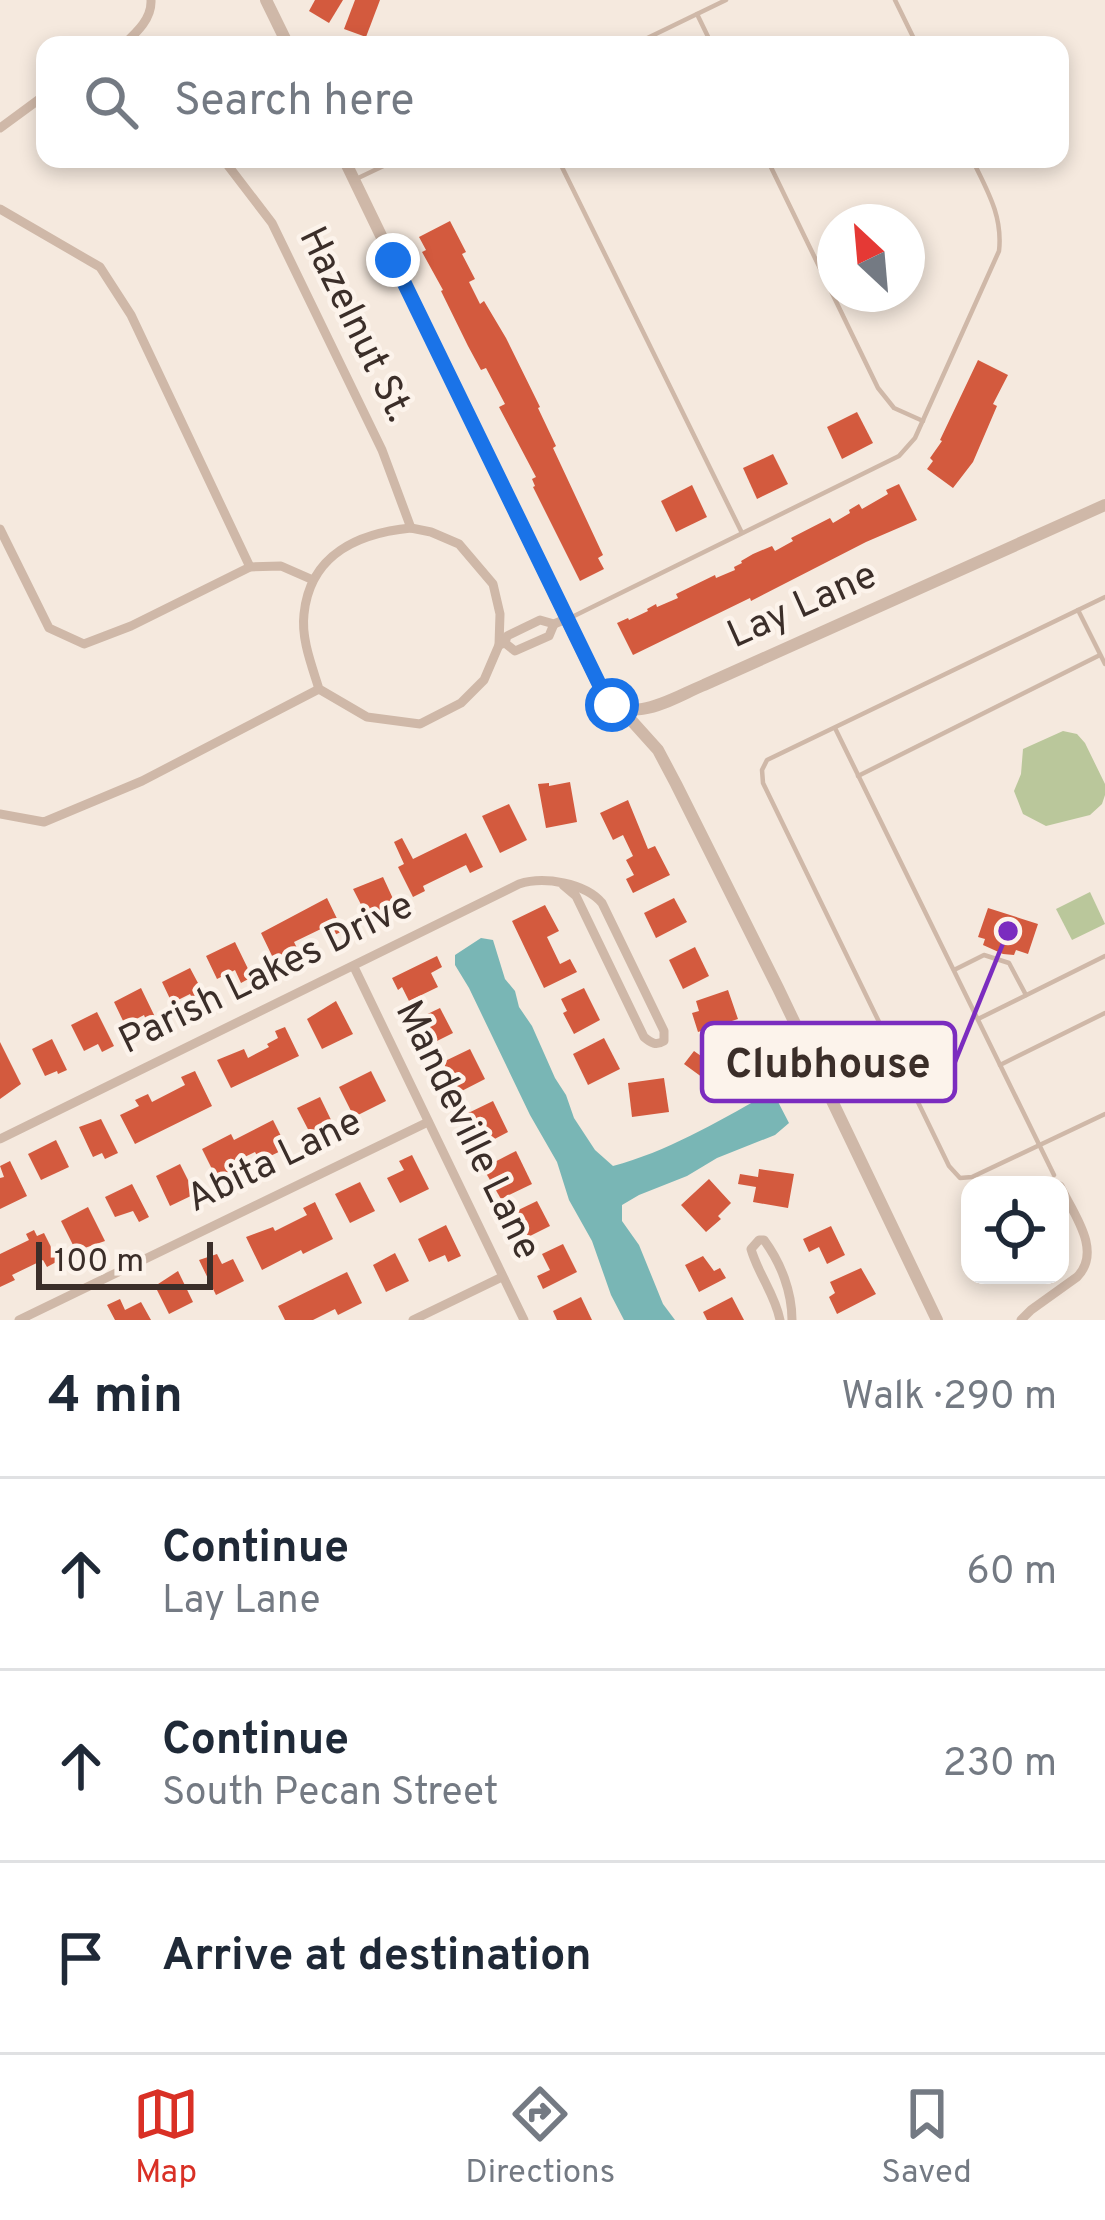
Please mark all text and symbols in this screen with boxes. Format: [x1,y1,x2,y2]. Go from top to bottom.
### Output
search box [36,36,1069,168]
icon: search [78,69,144,135]
text: Search here [174,74,414,131]
north arrow [817,204,925,312]
street label: Hazelnut St. [286,220,422,430]
route end [366,233,420,287]
street label: Lay Lane [721,552,885,662]
route start [585,678,639,732]
street label: Parish Lakes Drive [112,883,422,1067]
street label: Mandeville Lane [382,993,550,1269]
callout: Clubhouse [702,1023,955,1101]
text: Clubhouse [725,1040,931,1093]
street label: Abita Lane [179,1099,371,1225]
map controls [961,1176,1069,1284]
button: locate [961,1176,1069,1284]
scale bar [36,1236,213,1289]
text: 100 m [54,1242,144,1284]
text: 4 min [48,1366,183,1431]
text: Walk · 290 m [841,1374,1057,1423]
text: Continue [162,1521,349,1578]
icon: ahead [48,1541,114,1607]
text: 60 m [966,1549,1057,1598]
text: Lay Lane [162,1578,320,1627]
text: Continue [162,1713,349,1770]
icon: ahead [48,1733,114,1799]
text: 230 m [943,1741,1057,1790]
text: South Pecan Street [162,1770,498,1819]
icon: arrive [48,1925,114,1991]
text: Arrive at destination [162,1929,592,1986]
tab: Map [133,2081,199,2195]
tab: Directions [465,2081,615,2195]
tab: Saved [881,2081,972,2195]

